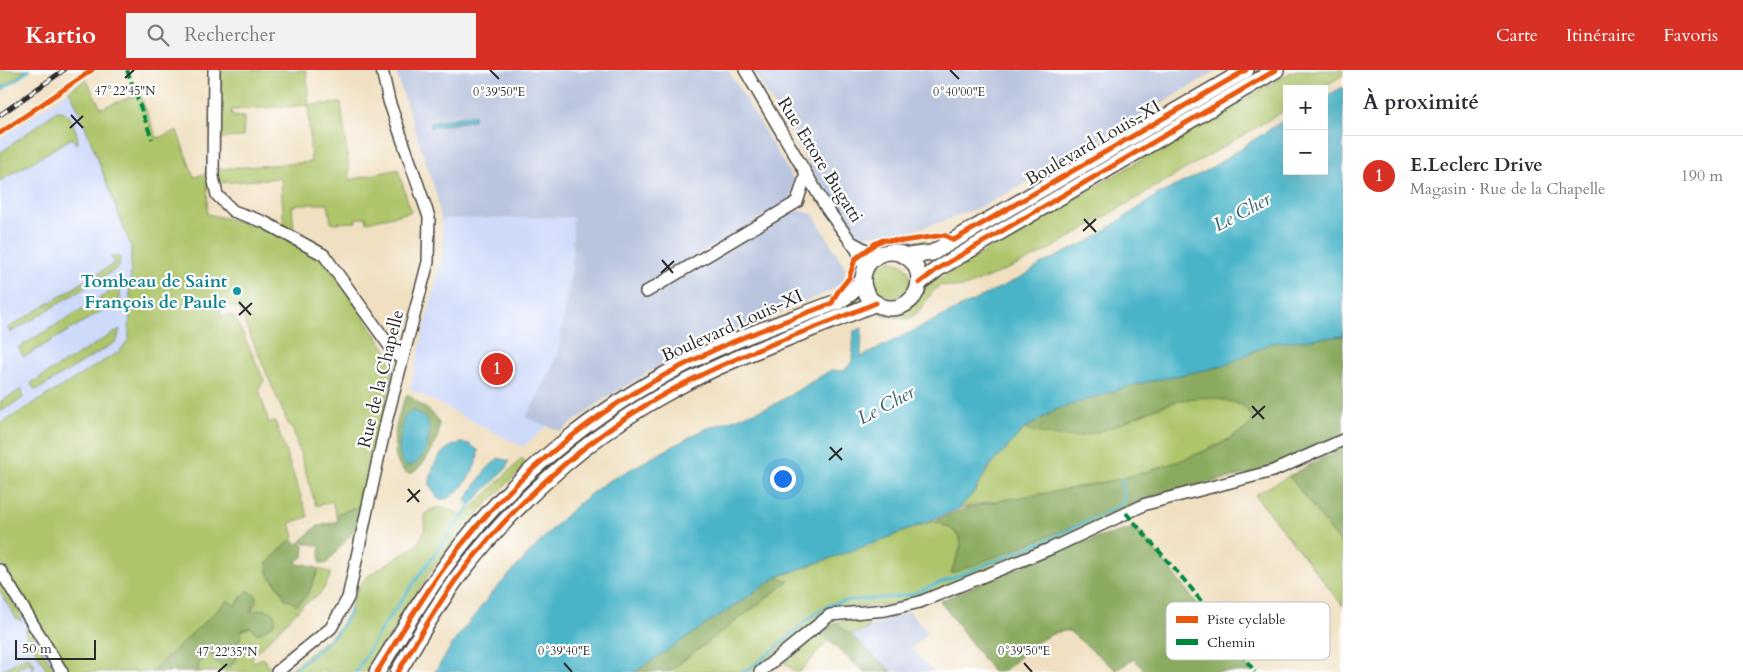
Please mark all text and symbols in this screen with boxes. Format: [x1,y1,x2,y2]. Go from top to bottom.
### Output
search box [126,13,476,58]
text: Kartio [25,19,96,52]
icon: search [144,21,172,49]
text: Rechercher [184,22,275,48]
text: Carte [1496,23,1538,48]
text: Itinéraire [1566,23,1635,48]
text: Favoris [1663,23,1718,48]
text: 47°22'45"N [95,83,156,99]
text: 0°39'50"E [473,84,525,100]
text: 0°40'00"E [933,84,985,100]
map controls [1283,85,1328,175]
button: + [1283,85,1328,130]
text: À proximité [1363,88,1479,117]
street label: Rue Ettore Bugatti [771,93,869,227]
street label: Boulevard Louis-XI [1021,94,1165,192]
button: − [1283,130,1328,175]
text: E.Leclerc Drive [1410,152,1543,178]
text: 1 [1375,165,1383,187]
text: 190 m [1681,165,1723,187]
text: Magasin · Rue de la Chapelle [1410,178,1605,200]
water label: Le Cher [1209,186,1276,238]
place label: Tombeau de Saint François de Paule [80,269,228,315]
street label: Boulevard Louis-XI [657,284,807,368]
marker: Tombeau de Saint François de Paule [231,285,243,297]
street label: Rue de la Chapelle [352,307,410,451]
pin: 1 [481,350,513,388]
water label: Le Cher [853,379,920,431]
your location [770,466,796,492]
legend [1166,602,1330,660]
text: Piste cyclable [1207,610,1286,629]
text: Chemin [1207,633,1256,652]
scale bar [15,637,96,660]
text: 50 m [22,639,52,658]
text: 0°39'40"E [538,643,590,659]
text: 0°39'50"E [998,643,1050,659]
text: 47°22'35"N [197,644,258,660]

